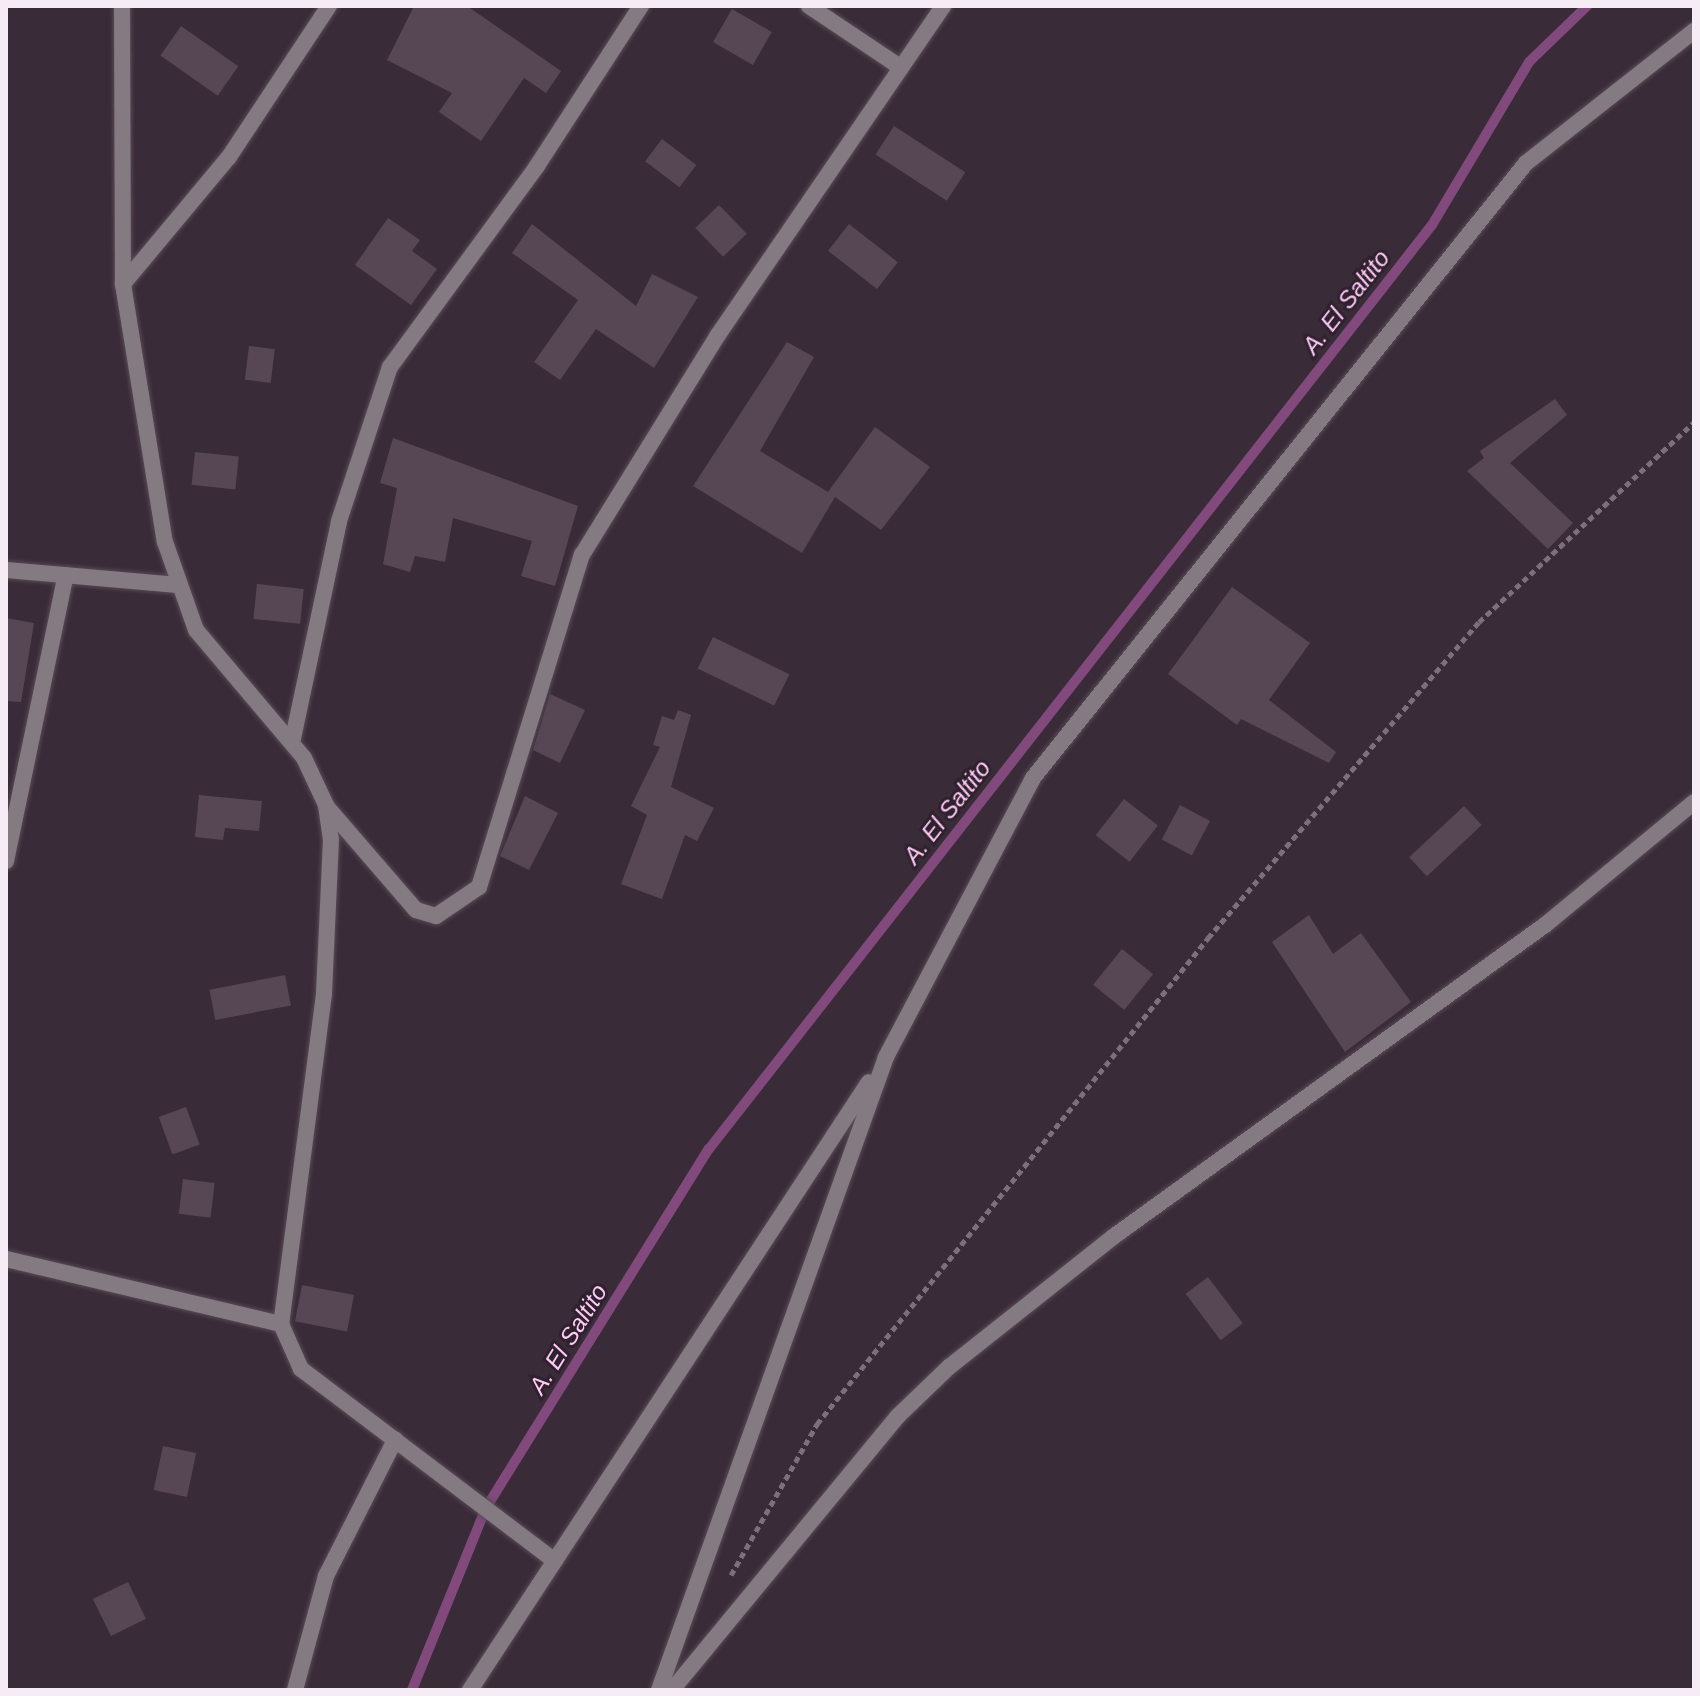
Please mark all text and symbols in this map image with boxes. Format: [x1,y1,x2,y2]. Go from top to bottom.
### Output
water label: A. El Saltito [1296,244,1396,360]
water label: A. El Saltito [897,754,997,870]
water label: A. El Saltito [523,1279,613,1399]

